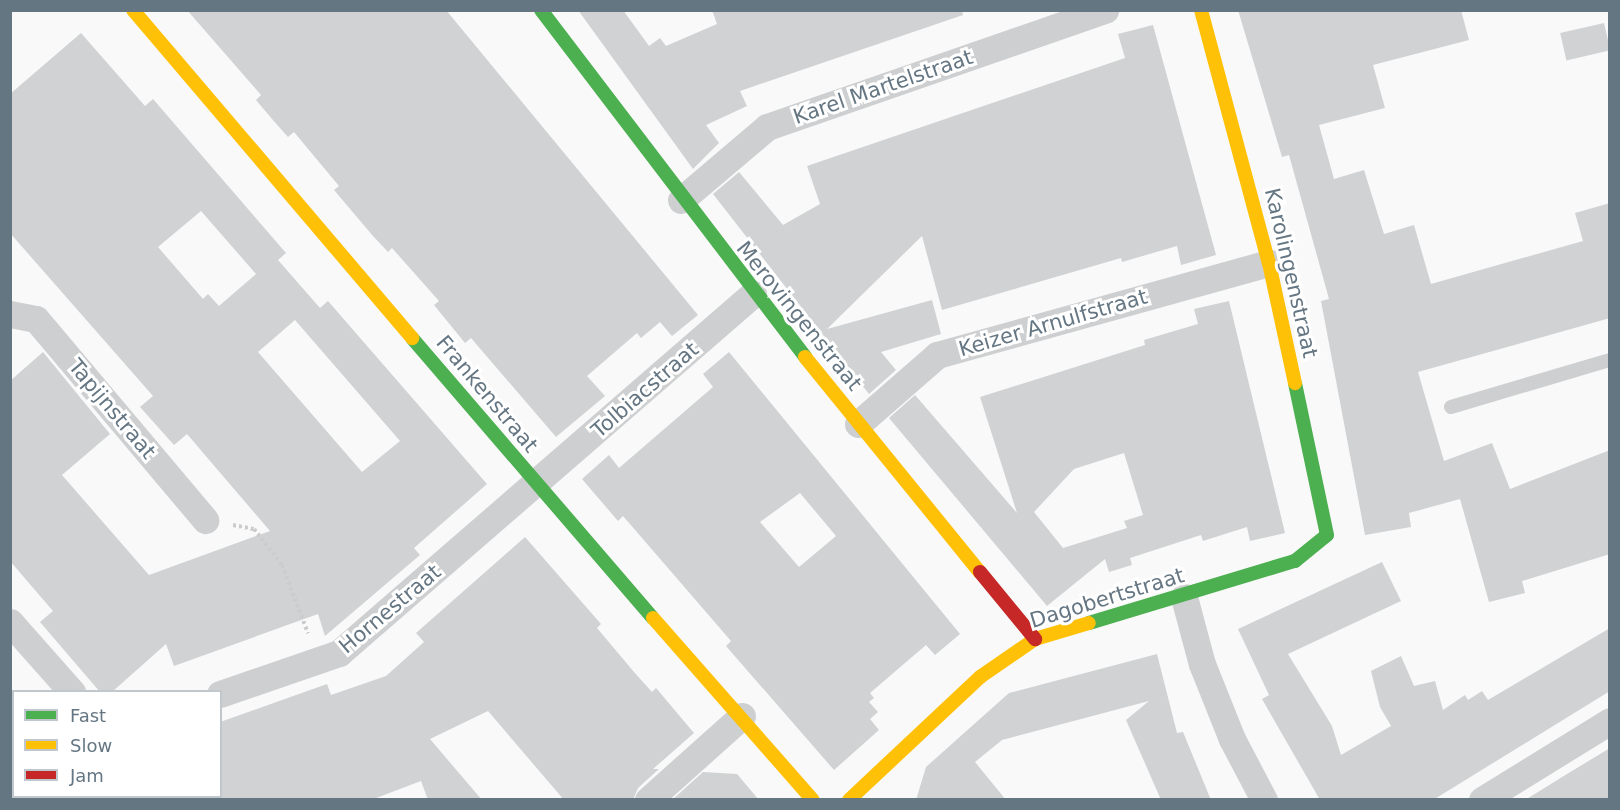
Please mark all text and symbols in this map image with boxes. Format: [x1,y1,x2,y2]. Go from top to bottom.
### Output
street label: Karel Martelstraat [790,44,976,130]
street label: Karolingenstraat [1259,186,1323,360]
street label: Merovingenstraat [731,236,867,396]
street label: Keizer Arnulfstraat [956,284,1150,362]
street label: Frankenstraat [431,330,543,458]
street label: Tolbiacstraat [586,337,704,443]
street label: Tapijnstraat [63,354,161,464]
street label: Hornestraat [334,559,446,659]
street label: Dagobertstraat [1027,563,1187,633]
legend [12,690,222,798]
text: Fast [70,705,106,726]
text: Slow [70,735,112,756]
text: Jam [70,765,104,786]

